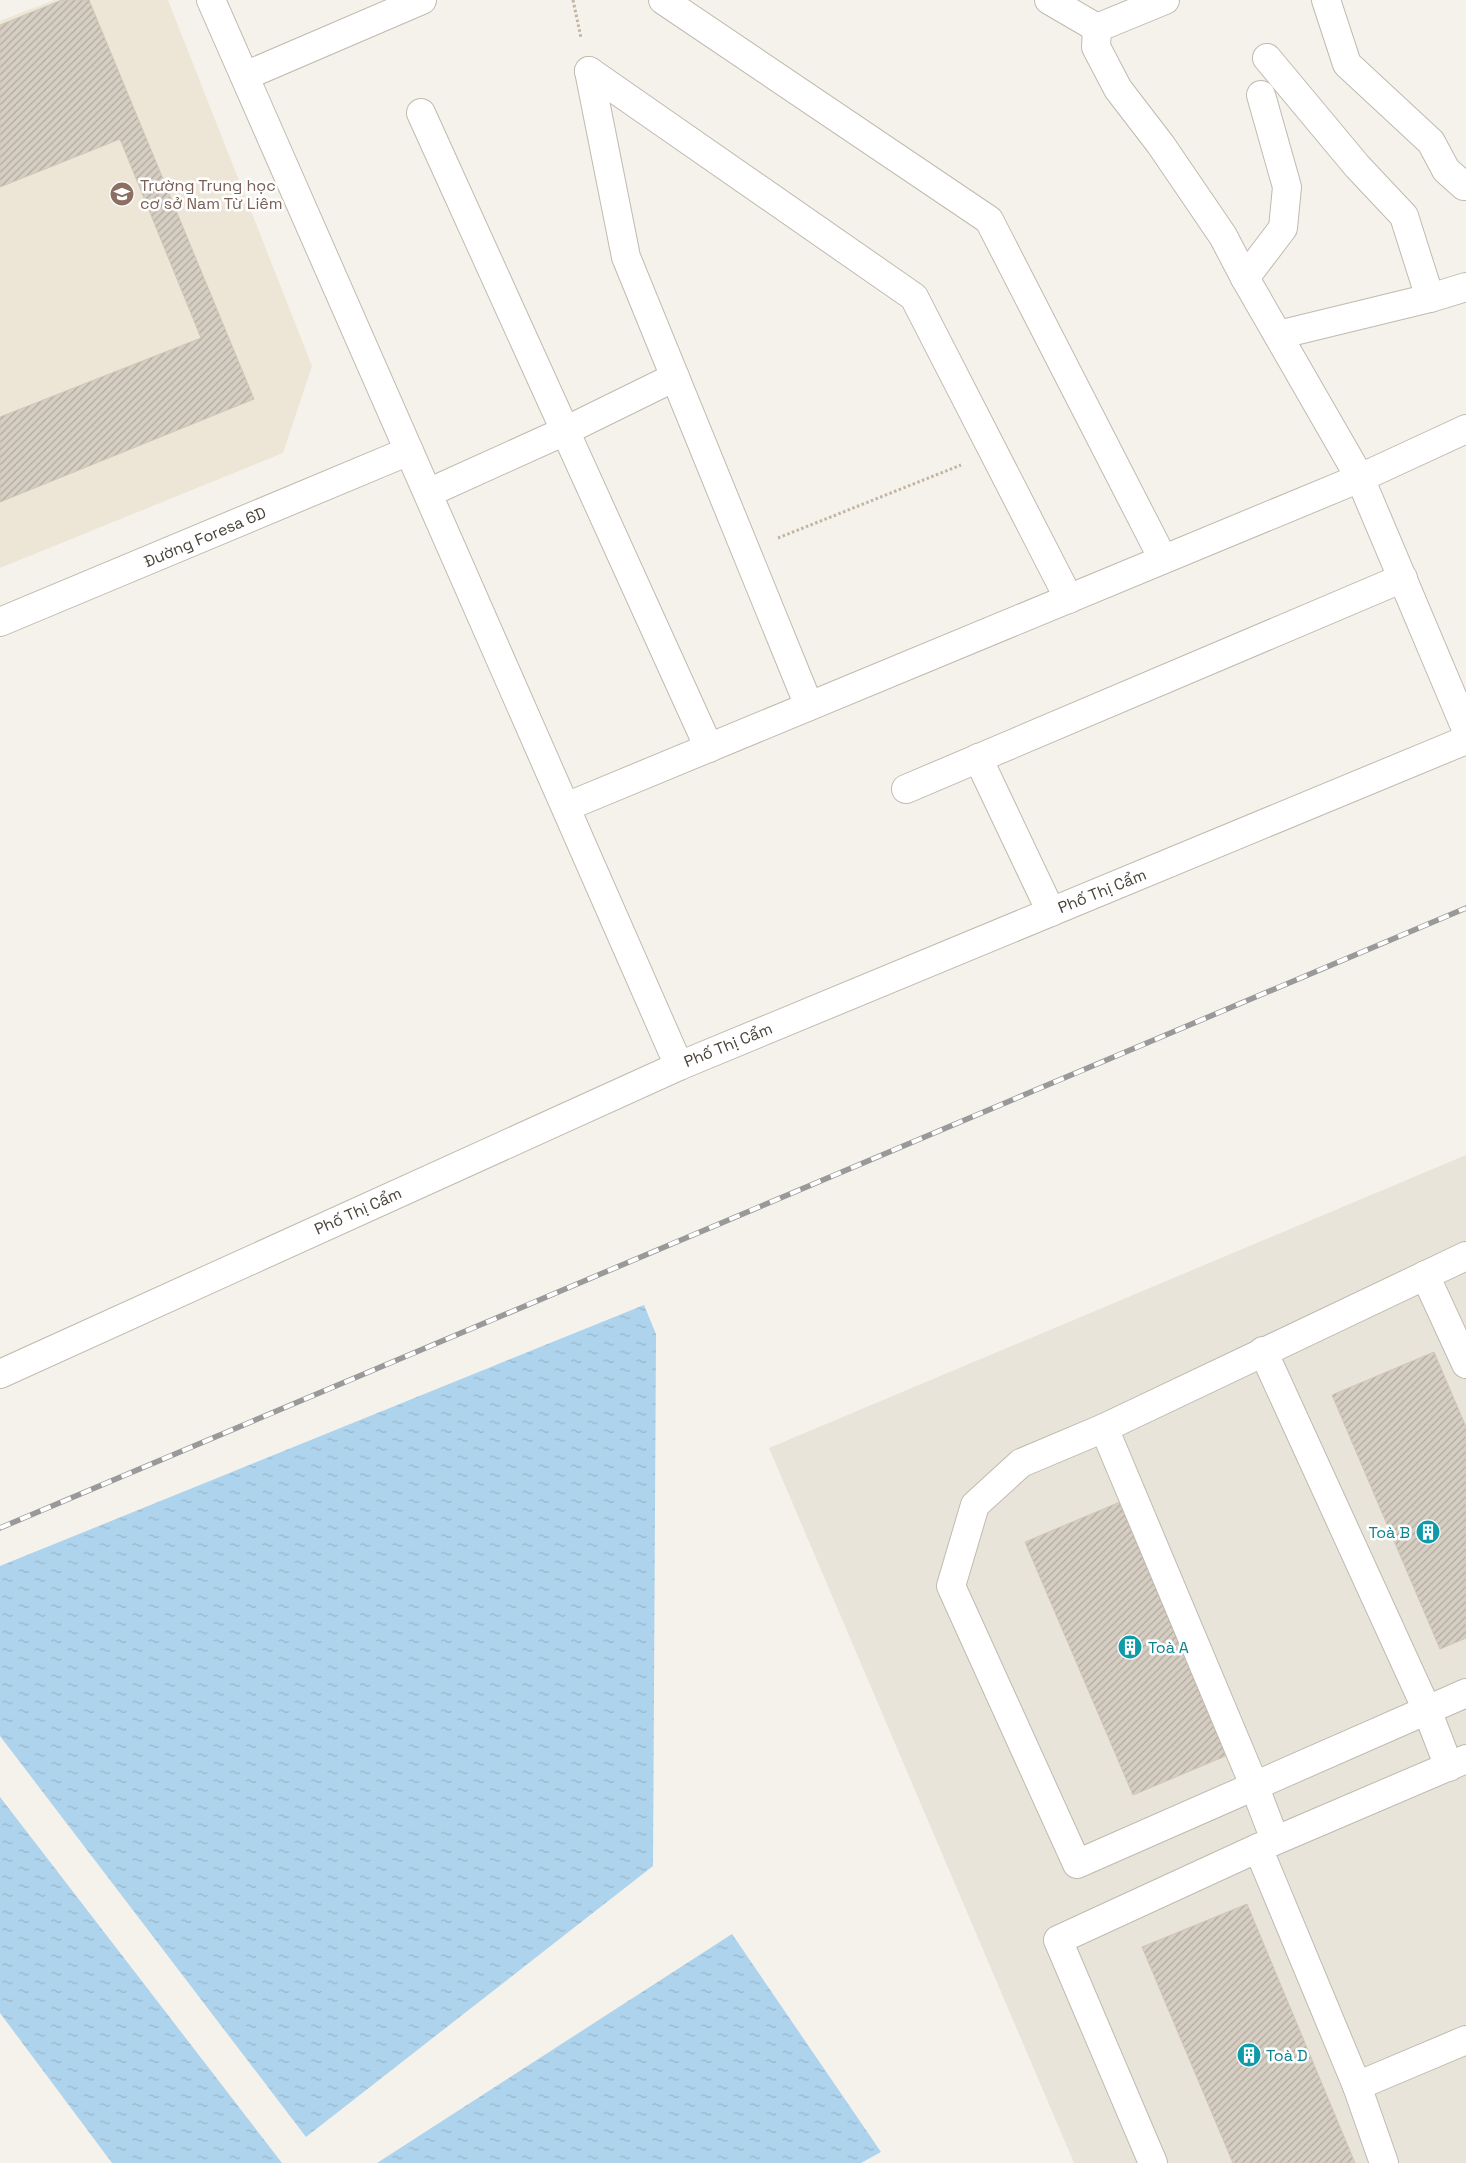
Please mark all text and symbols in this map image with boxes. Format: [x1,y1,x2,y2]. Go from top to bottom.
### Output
place label: Trường Trung học cơ sở Nam Từ Liêm [140,175,283,214]
school or university icon: Trường Trung học cơ sở Nam Từ Liêm [109,181,135,207]
street label: Đường Foresa 6D [141,502,269,572]
street label: Phố Thị Cẩm [1055,864,1149,918]
street label: Phố Thị Cẩm [681,1018,775,1072]
street label: Phố Thị Cẩm [311,1182,405,1240]
building icon: Toà B [1415,1519,1441,1545]
place label: Toà B [1368,1522,1410,1543]
building icon: Toà A [1117,1634,1143,1660]
place label: Toà A [1148,1637,1189,1658]
building icon: Toà D [1236,2042,1262,2068]
place label: Toà D [1266,2045,1308,2066]

